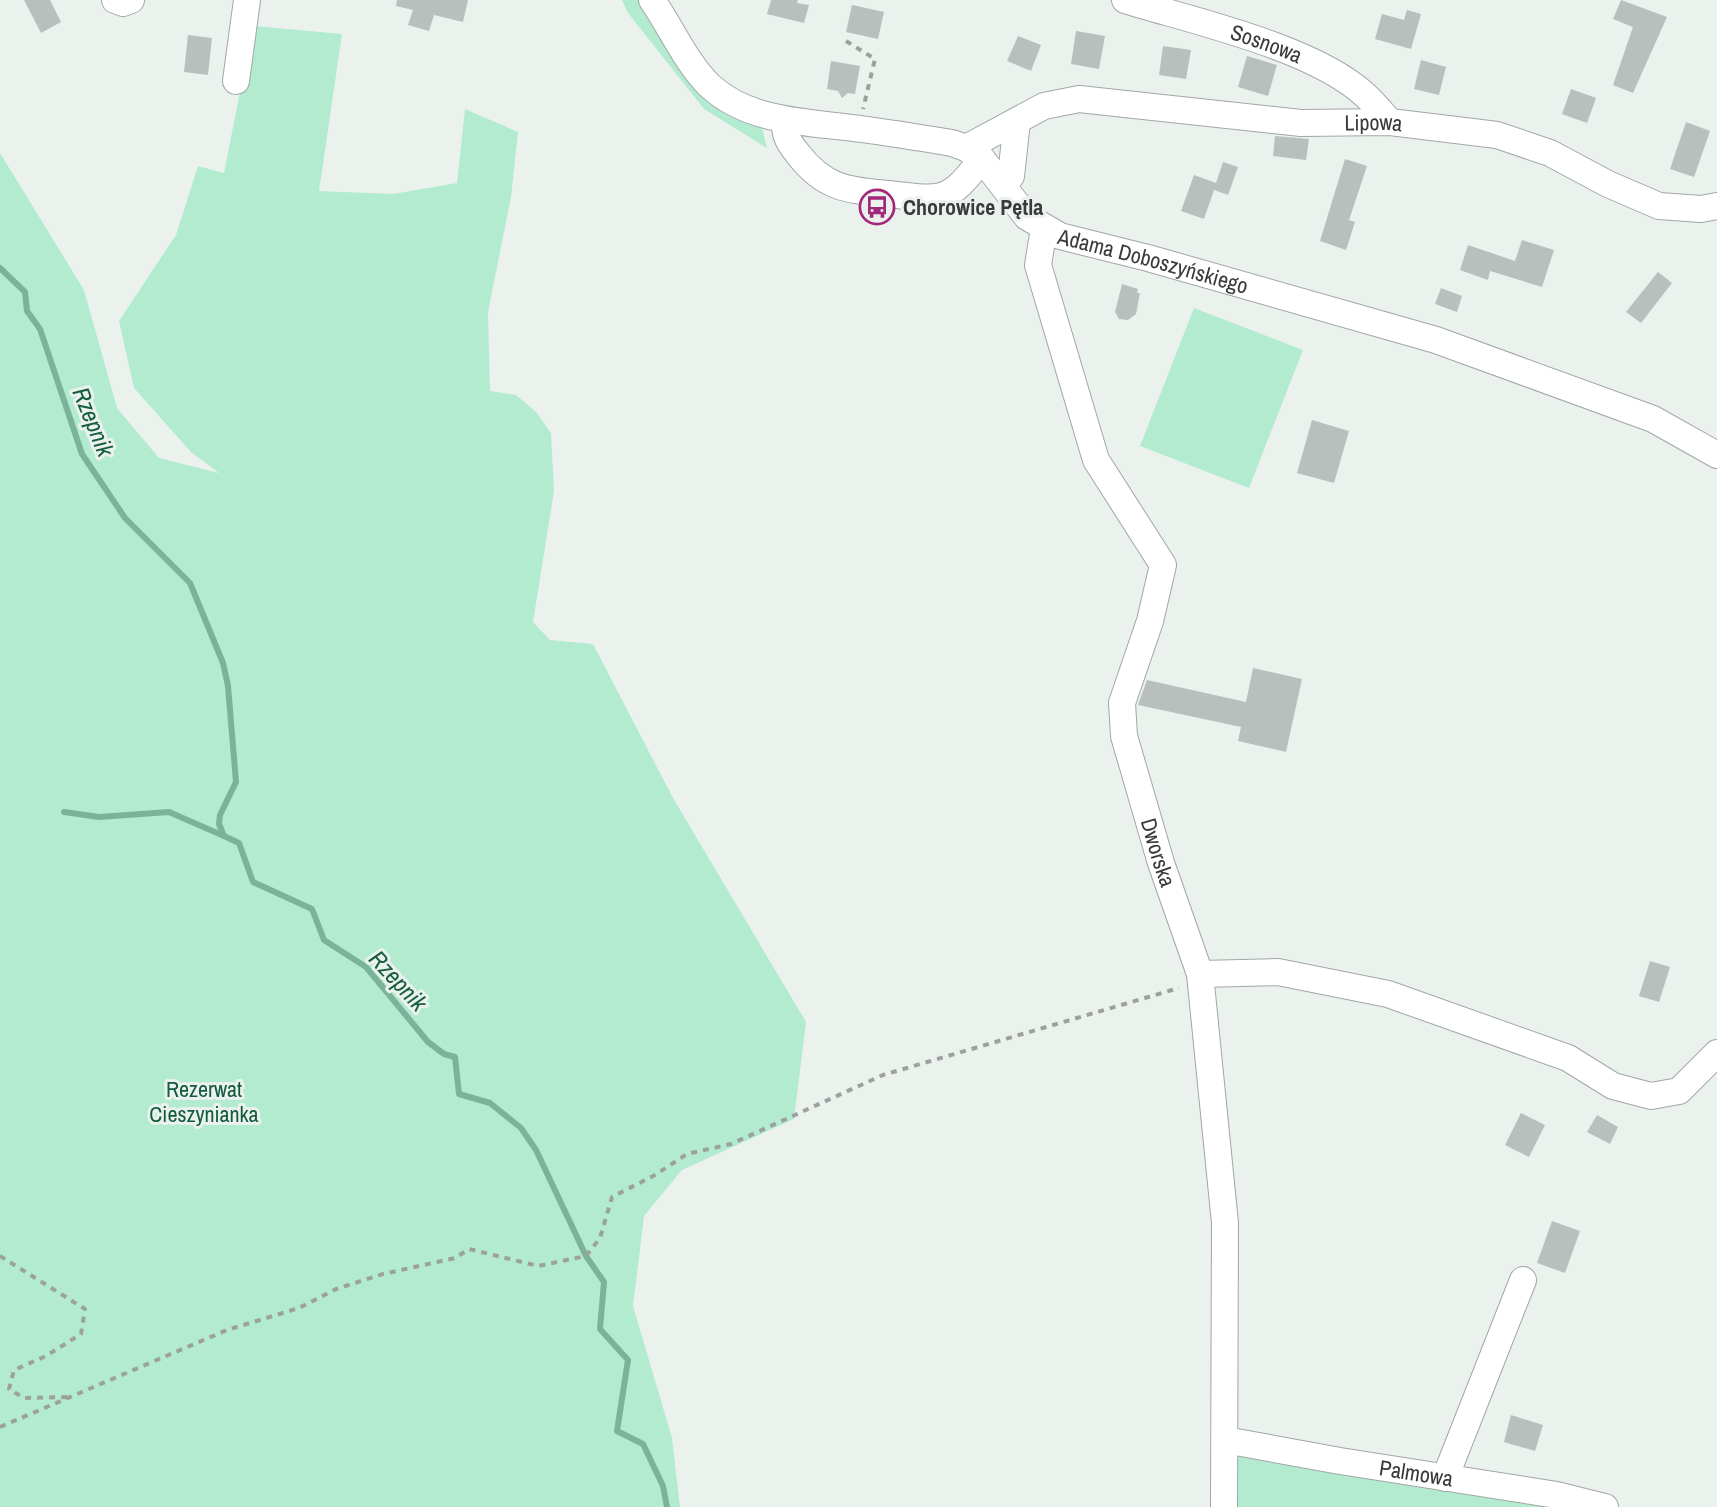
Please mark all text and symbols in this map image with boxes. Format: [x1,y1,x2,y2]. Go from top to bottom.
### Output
street label: Sosnowa [1227,17,1307,70]
street label: Lipowa [1344,107,1404,138]
bus stop icon: Chorowice Pętla [858,188,896,226]
place label: Chorowice Pętla [903,192,1043,222]
street label: Adama Doboszyńskiego [1054,221,1252,301]
water label: Rzepnik [66,382,123,462]
street label: Dworska [1134,815,1183,891]
water label: Rzepnik [362,943,436,1018]
park label: Rezerwat Cieszynianka [149,1074,259,1129]
street label: Palmowa [1377,1452,1455,1494]

